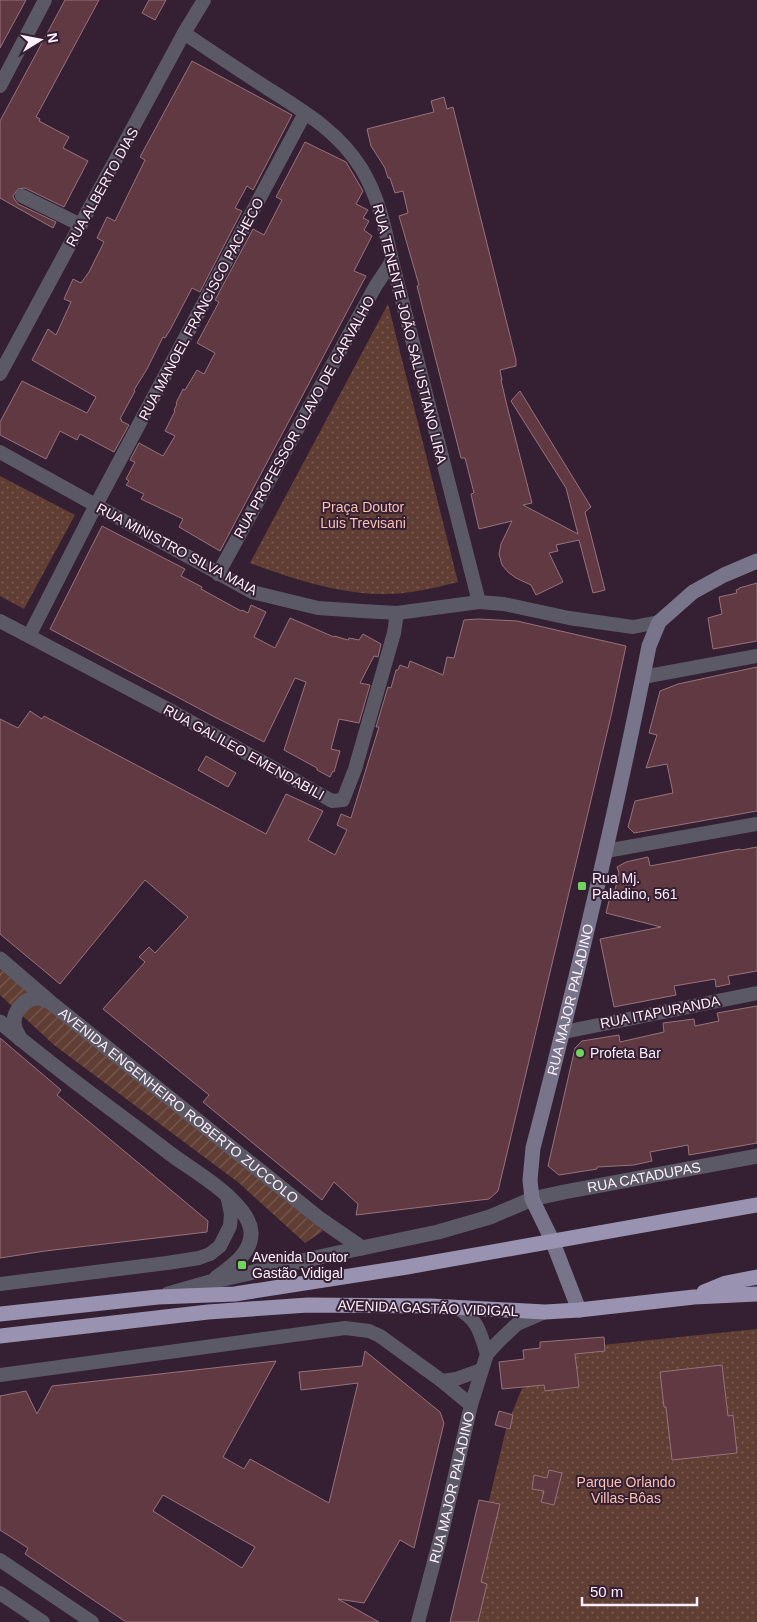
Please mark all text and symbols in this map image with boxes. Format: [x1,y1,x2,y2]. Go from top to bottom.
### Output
north arrow [15,15,65,65]
text: N [44,31,62,44]
street label: RUA ALBERTO DIAS [63,125,141,249]
street label: RUA MANOEL FRANCISCO PACHECO [135,195,267,423]
street label: RUA TENENTE JOÃO SALUSTIANO LIRA [370,202,450,466]
street label: RUA PROFESSOR OLAVO DE CARVALHO [230,293,378,541]
park label: Praça Doutor Luis Trevisani [320,499,406,531]
street label: RUA MINISTRO SILVA MAIA [94,500,261,599]
street label: RUA GALILEO EMENDABILI [161,701,327,803]
place label: Rua Mj. Paladino, 561 [592,870,678,902]
marker: Rua Mj. Paladino, 561 [576,880,588,892]
street label: RUA MAJOR PALADINO [544,922,596,1077]
street label: RUA ITAPURANDA [599,992,722,1031]
street label: AVENIDA ENGENHEIRO ROBERTO ZUCCOLO [56,1004,302,1207]
place label: Profeta Bar [590,1045,661,1061]
marker: Profeta Bar [574,1047,586,1059]
street label: RUA CATADUPAS [586,1159,702,1196]
place label: Avenida Doutor Gastão Vidigal [252,1249,349,1281]
marker: Avenida Doutor Gastão Vidigal [236,1259,248,1271]
street label: AVENIDA GASTÃO VIDIGAL [337,1297,519,1319]
street label: RUA MAJOR PALADINO [426,1410,477,1565]
park label: Parque Orlando Villas-Bôas [577,1474,676,1506]
scale bar [582,1574,697,1606]
text: 50 m [590,1583,623,1600]

